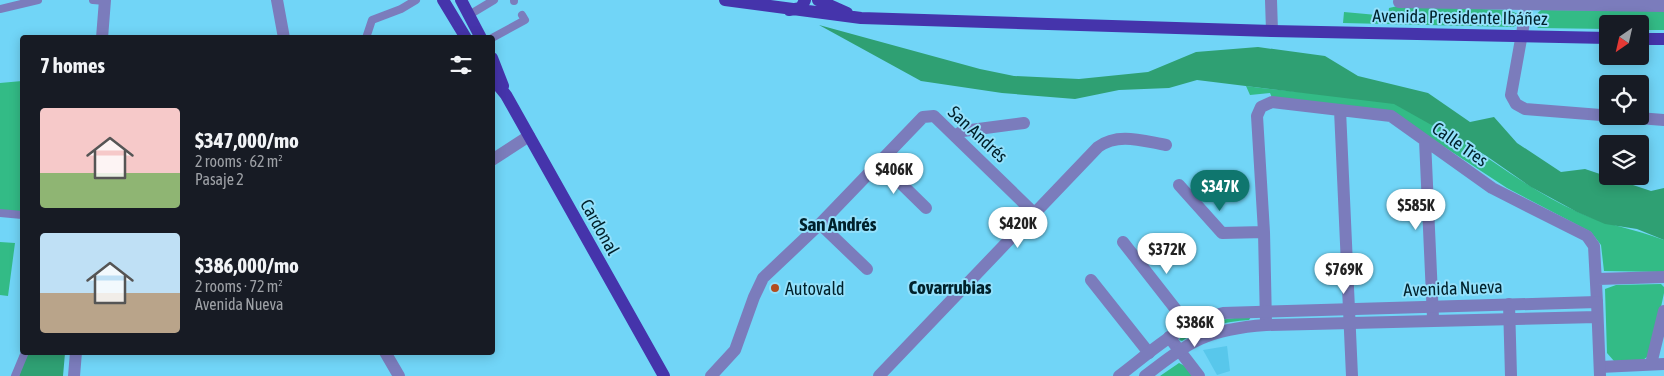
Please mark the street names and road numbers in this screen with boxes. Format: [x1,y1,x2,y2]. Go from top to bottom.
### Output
street label: Avenida Presidente Ibáñez [1372,5,1548,29]
street label: San Andrés [944,101,1012,167]
street label: Calle Tres [1428,117,1492,171]
street label: Cardonal [576,195,624,259]
street label: Avenida Nueva [1403,276,1503,300]

